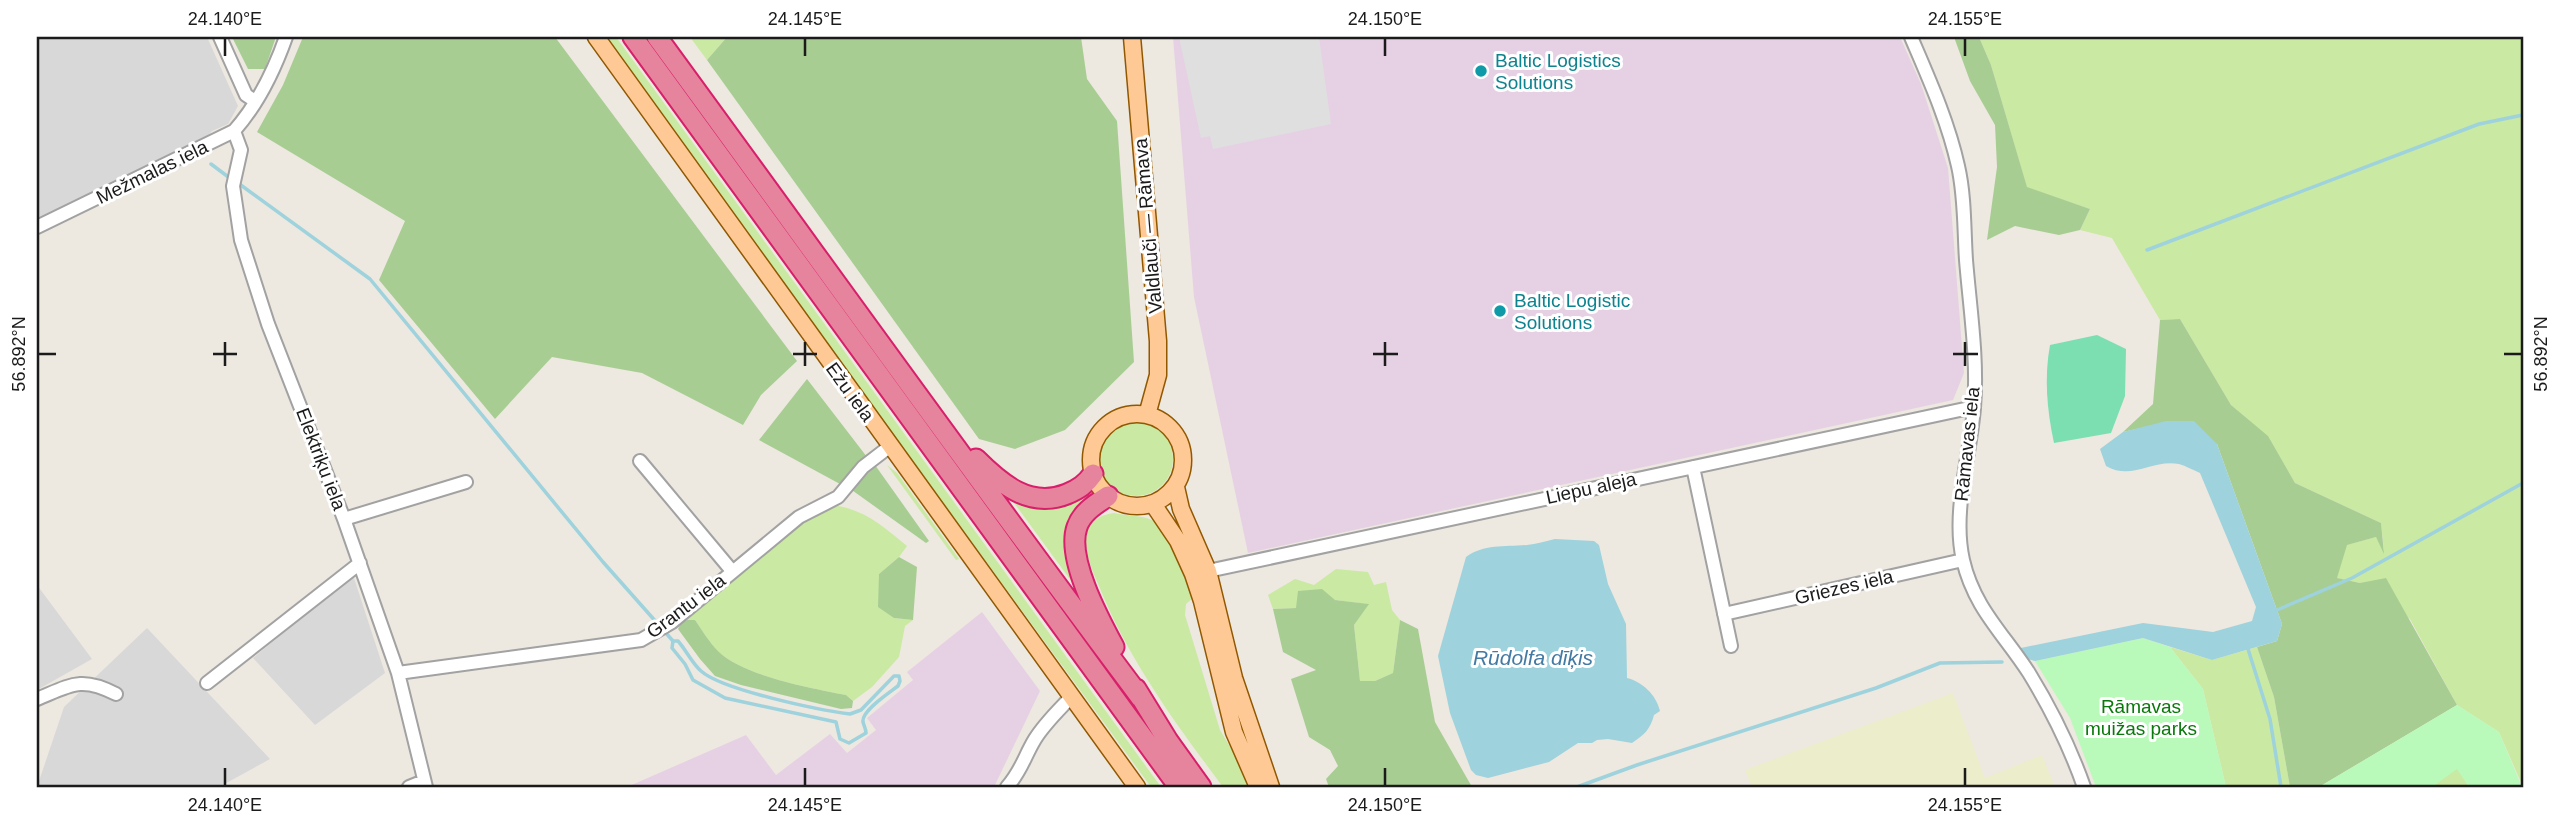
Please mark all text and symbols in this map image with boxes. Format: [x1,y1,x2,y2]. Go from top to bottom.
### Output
text: 24.140°E [188,9,262,29]
text: 24.145°E [768,9,842,29]
text: 24.150°E [1348,9,1422,29]
text: 24.155°E [1928,9,2002,29]
place label: Baltic Logistics Solutions [1495,50,1621,93]
marker: Baltic Logistics Solutions [1473,63,1489,79]
street label: Mežmalas iela [93,136,212,208]
street label: Valdlauči — Rāmava [1130,137,1166,315]
place label: Baltic Logistic Solutions [1514,290,1630,333]
marker: Baltic Logistic Solutions [1492,303,1508,319]
text: 56.892°N [9,316,29,392]
text: 56.892°N [2531,316,2551,392]
street label: Ežu iela [822,358,879,426]
street label: Rāmavas iela [1951,385,1984,502]
street label: Elektriķu iela [292,405,350,513]
street label: Liepu aleja [1544,468,1639,508]
street label: Griezes iela [1793,565,1896,609]
street label: Grantu iela [643,569,730,642]
water label: Rūdolfa dīķis [1473,646,1594,669]
park label: Rāmavas muižas parks [2085,696,2197,739]
text: 24.140°E [188,795,262,815]
text: 24.145°E [768,795,842,815]
text: 24.150°E [1348,795,1422,815]
text: 24.155°E [1928,795,2002,815]

